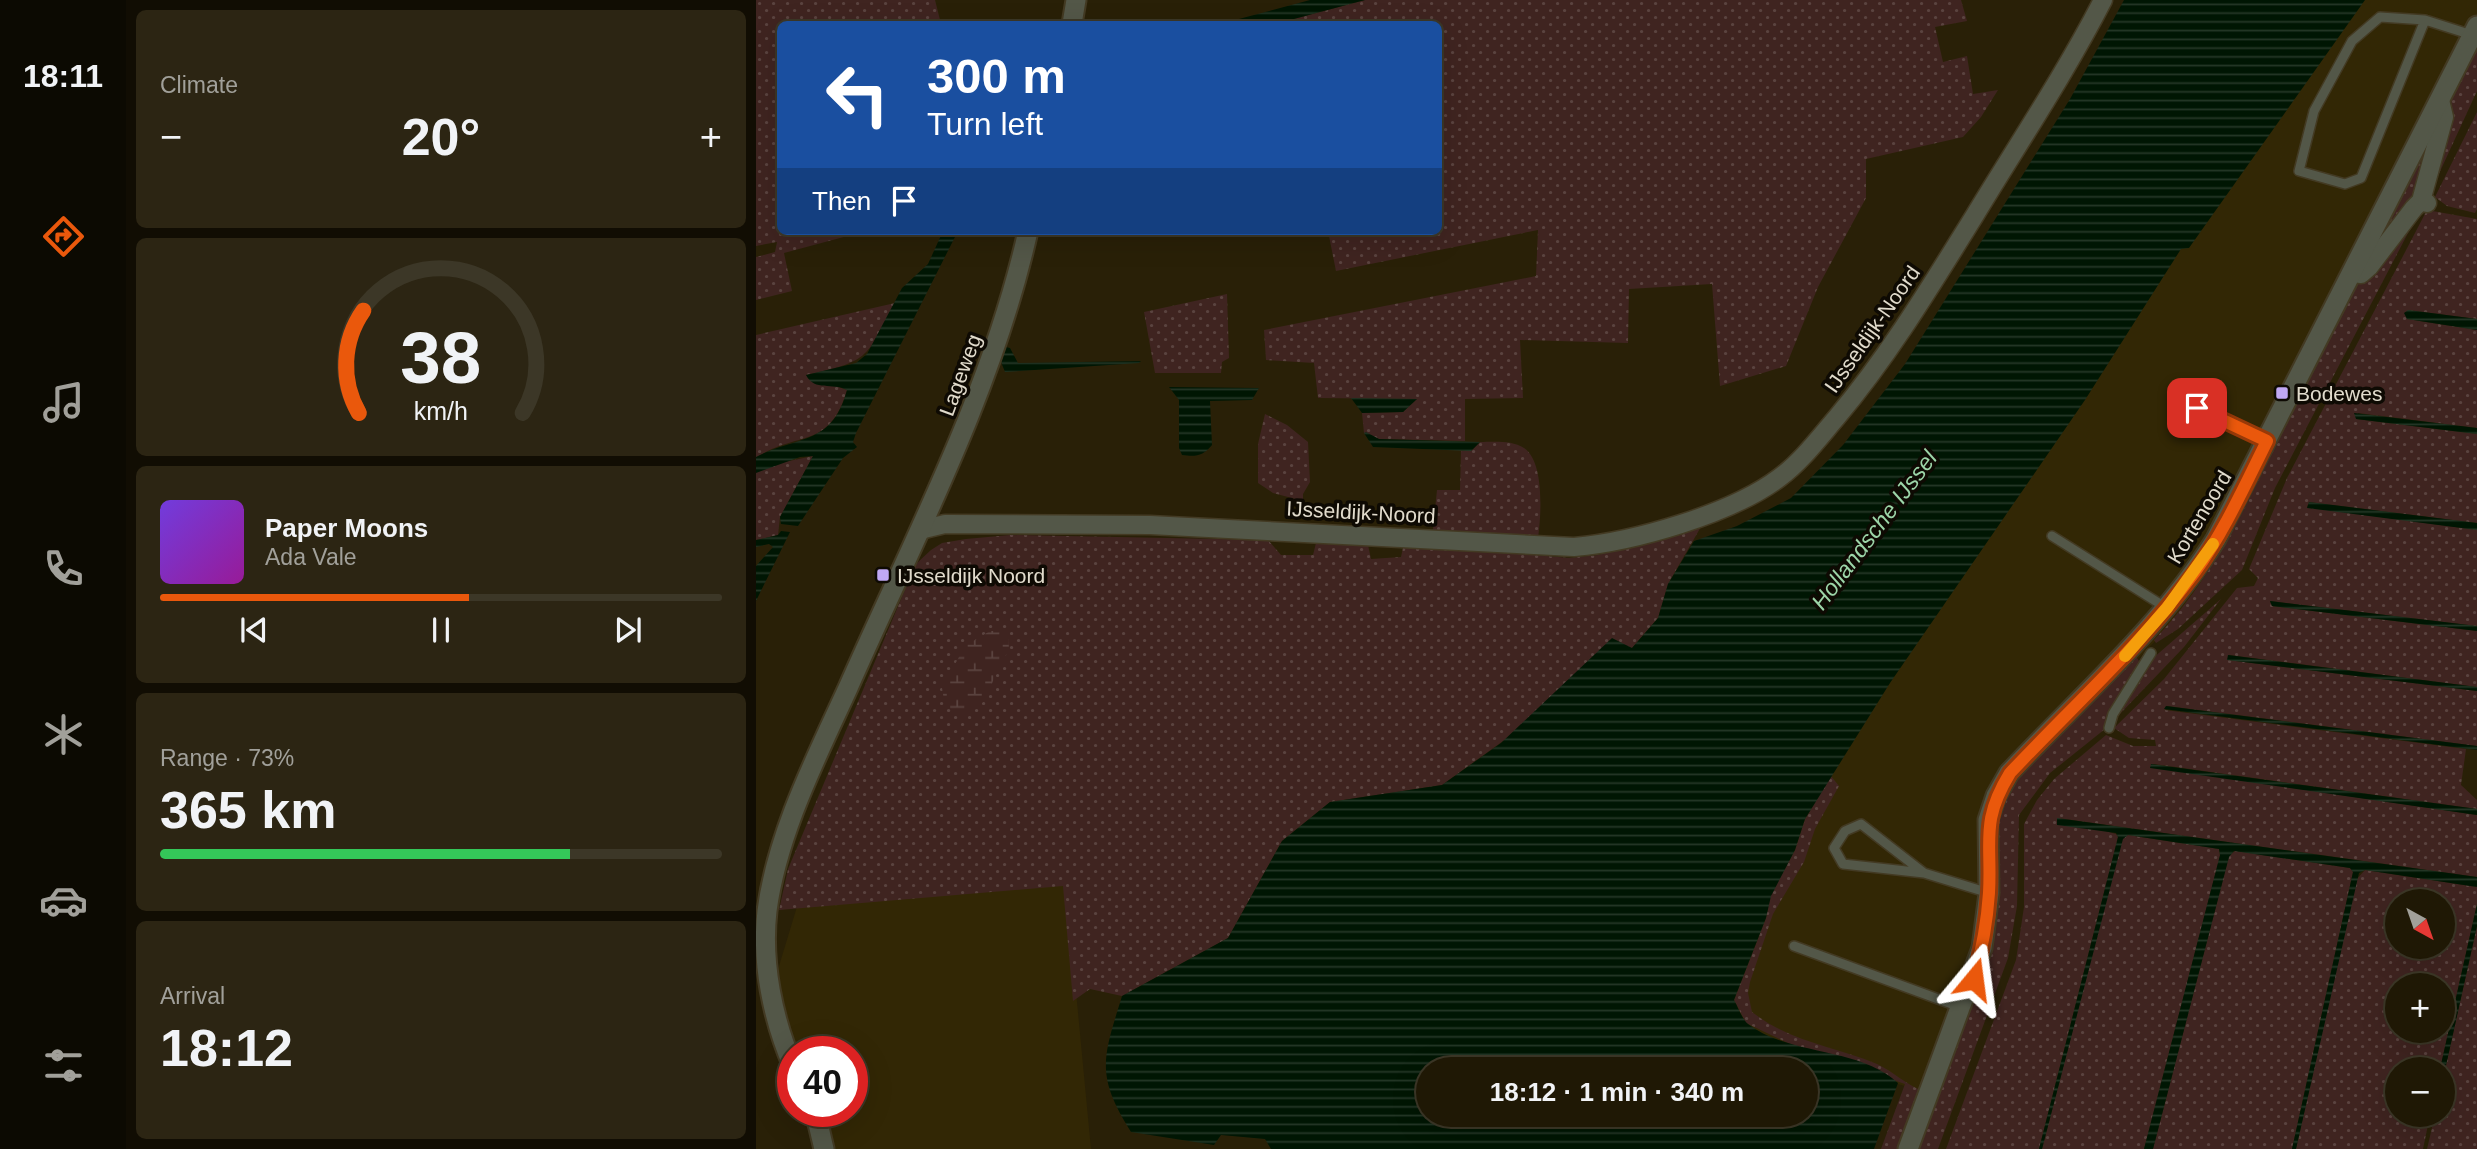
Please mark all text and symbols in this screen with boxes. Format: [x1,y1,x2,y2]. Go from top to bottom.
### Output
icon: left [812,49,903,140]
text: 300 m [927,49,1066,103]
text: 18:11 [23,58,103,94]
text: Climate [160,72,238,98]
text: Turn left [927,106,1043,142]
text: 20° [402,108,480,166]
text: − [160,116,182,158]
text: + [700,116,722,158]
icon: arrive [885,182,923,220]
text: Then [812,186,871,216]
icon: directions [39,212,88,261]
street label: IJsseldijk-Noord [1820,261,1924,397]
text: 38 [401,317,481,398]
street label: Lageweg [935,331,985,419]
icon: music [39,378,88,427]
pin [2167,378,2227,438]
place label: Bodewes [2296,382,2382,405]
marker: Bodewes [2274,385,2290,401]
icon: arrive [2178,389,2216,427]
text: km/h [414,396,468,424]
water label: Hollandsche IJssel [1806,445,1943,614]
street label: Kortenoord [2162,467,2236,567]
street label: IJsseldijk-Noord [1286,497,1436,527]
text: Paper Moons [265,513,428,543]
icon: phone [39,544,88,593]
text: Ada Vale [265,544,357,570]
place label: IJsseldijk Noord [897,564,1045,587]
marker: IJsseldijk Noord [875,567,891,583]
icon: previous [235,611,273,649]
icon: pause [422,611,460,649]
icon: next [609,611,647,649]
icon: climate [39,710,88,759]
text: Range · 73% [160,745,294,771]
text: 365 km [160,781,336,839]
icon: car [39,876,88,925]
north arrow [2385,889,2455,959]
map controls [2385,889,2455,1127]
position arrow [1937,942,2011,1016]
button: + [2385,973,2455,1043]
text: Arrival [160,983,225,1009]
text: 18:12 [160,1019,293,1077]
speed limit sign: 40 [777,1036,868,1127]
icon: filters [39,1041,88,1090]
button: − [2385,1057,2455,1127]
text: 18:12 · 1 min · 340 m [1490,1077,1744,1107]

